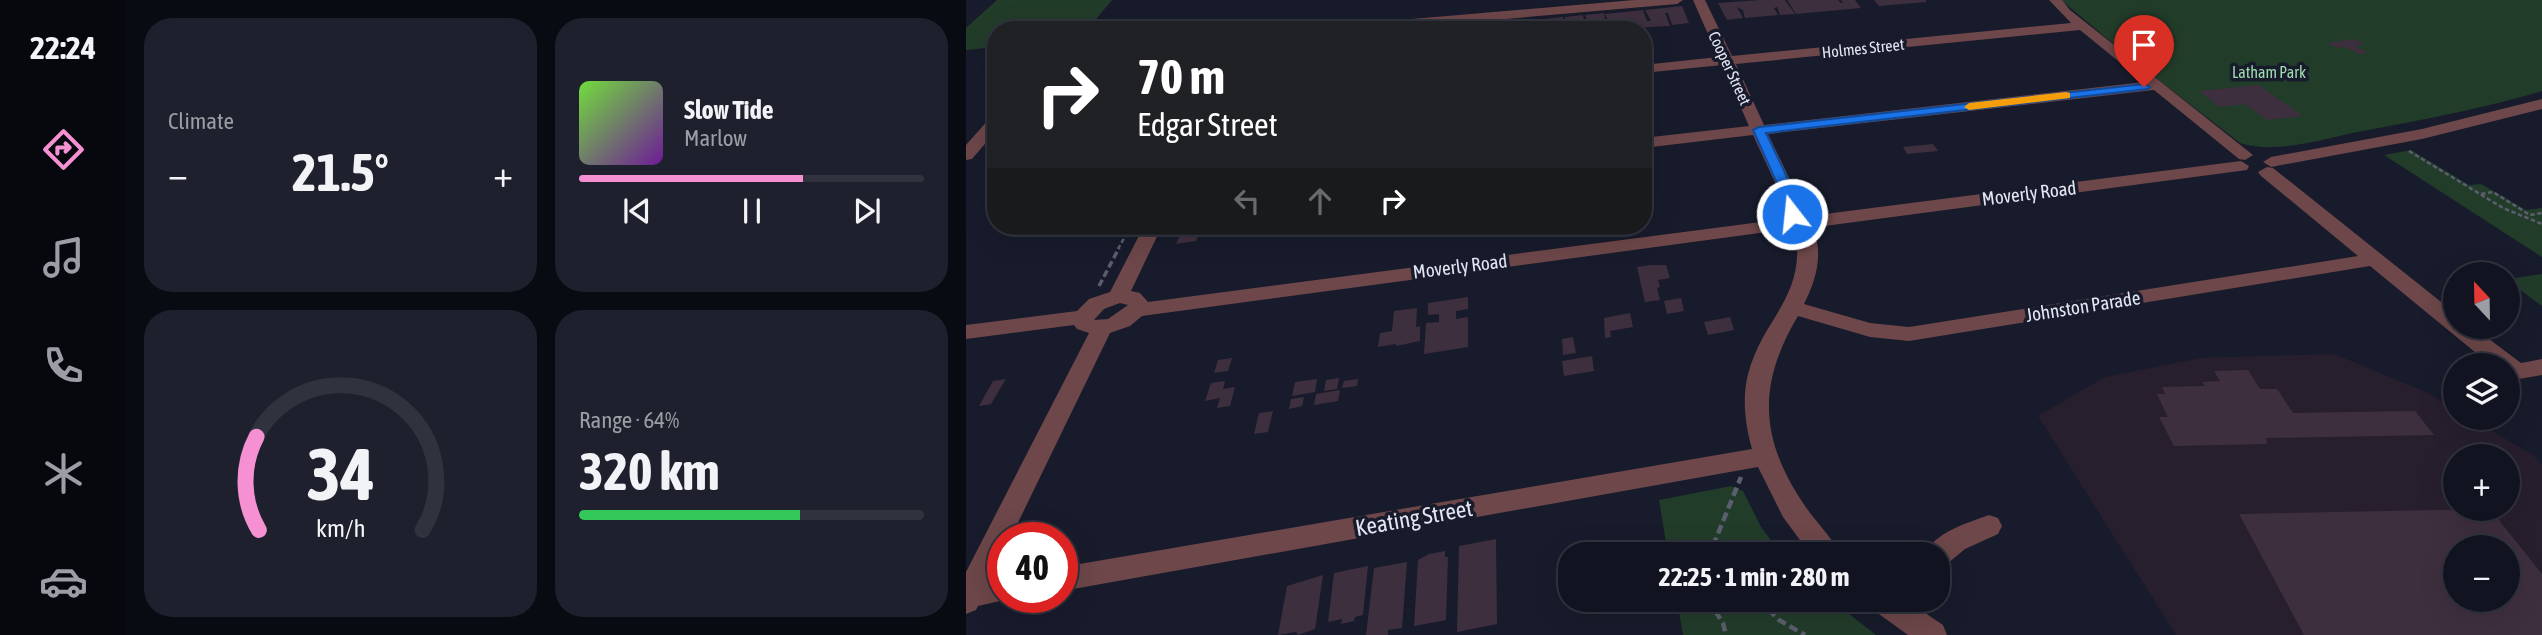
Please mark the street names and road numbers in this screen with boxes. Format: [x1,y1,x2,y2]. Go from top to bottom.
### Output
street label: Cooper Street [1704,28,1755,108]
street label: Holmes Street [1821,35,1905,61]
street label: Moverly Road [1981,176,2077,210]
street label: Moverly Road [1412,249,1508,283]
street label: Johnston Parade [2024,286,2142,326]
street label: Keating Street [1353,495,1475,541]

